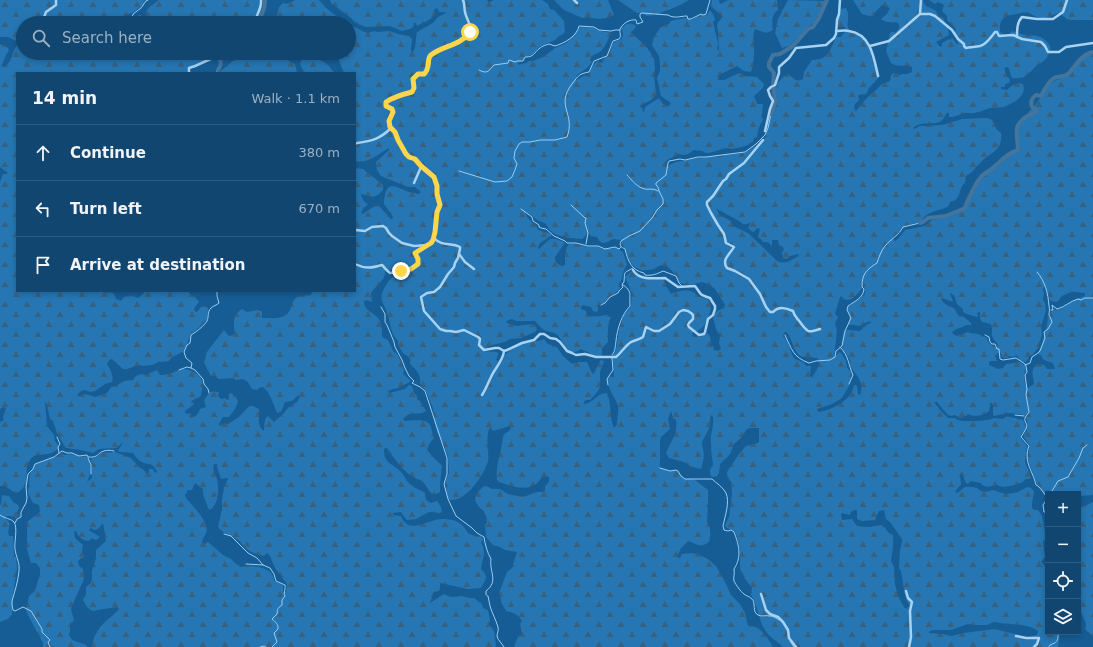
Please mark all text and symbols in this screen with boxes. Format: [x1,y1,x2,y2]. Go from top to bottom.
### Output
search box [16,16,356,60]
route start [461,23,479,41]
icon: search [30,27,52,49]
text: Search here [62,29,152,47]
text: 14 min [32,88,97,108]
text: Walk · 1.1 km [251,91,340,106]
icon: ahead [32,142,54,164]
text: Continue [70,144,146,162]
text: 380 m [298,145,340,160]
icon: left [32,198,54,220]
text: Turn left [70,200,142,218]
text: 670 m [298,201,340,216]
icon: arrive [32,254,54,276]
text: Arrive at destination [70,256,245,274]
route end [392,262,410,280]
map controls [1045,491,1081,635]
button: + [1045,491,1081,527]
button: − [1045,527,1081,563]
button: locate [1045,563,1081,599]
button: layers [1045,599,1081,635]

